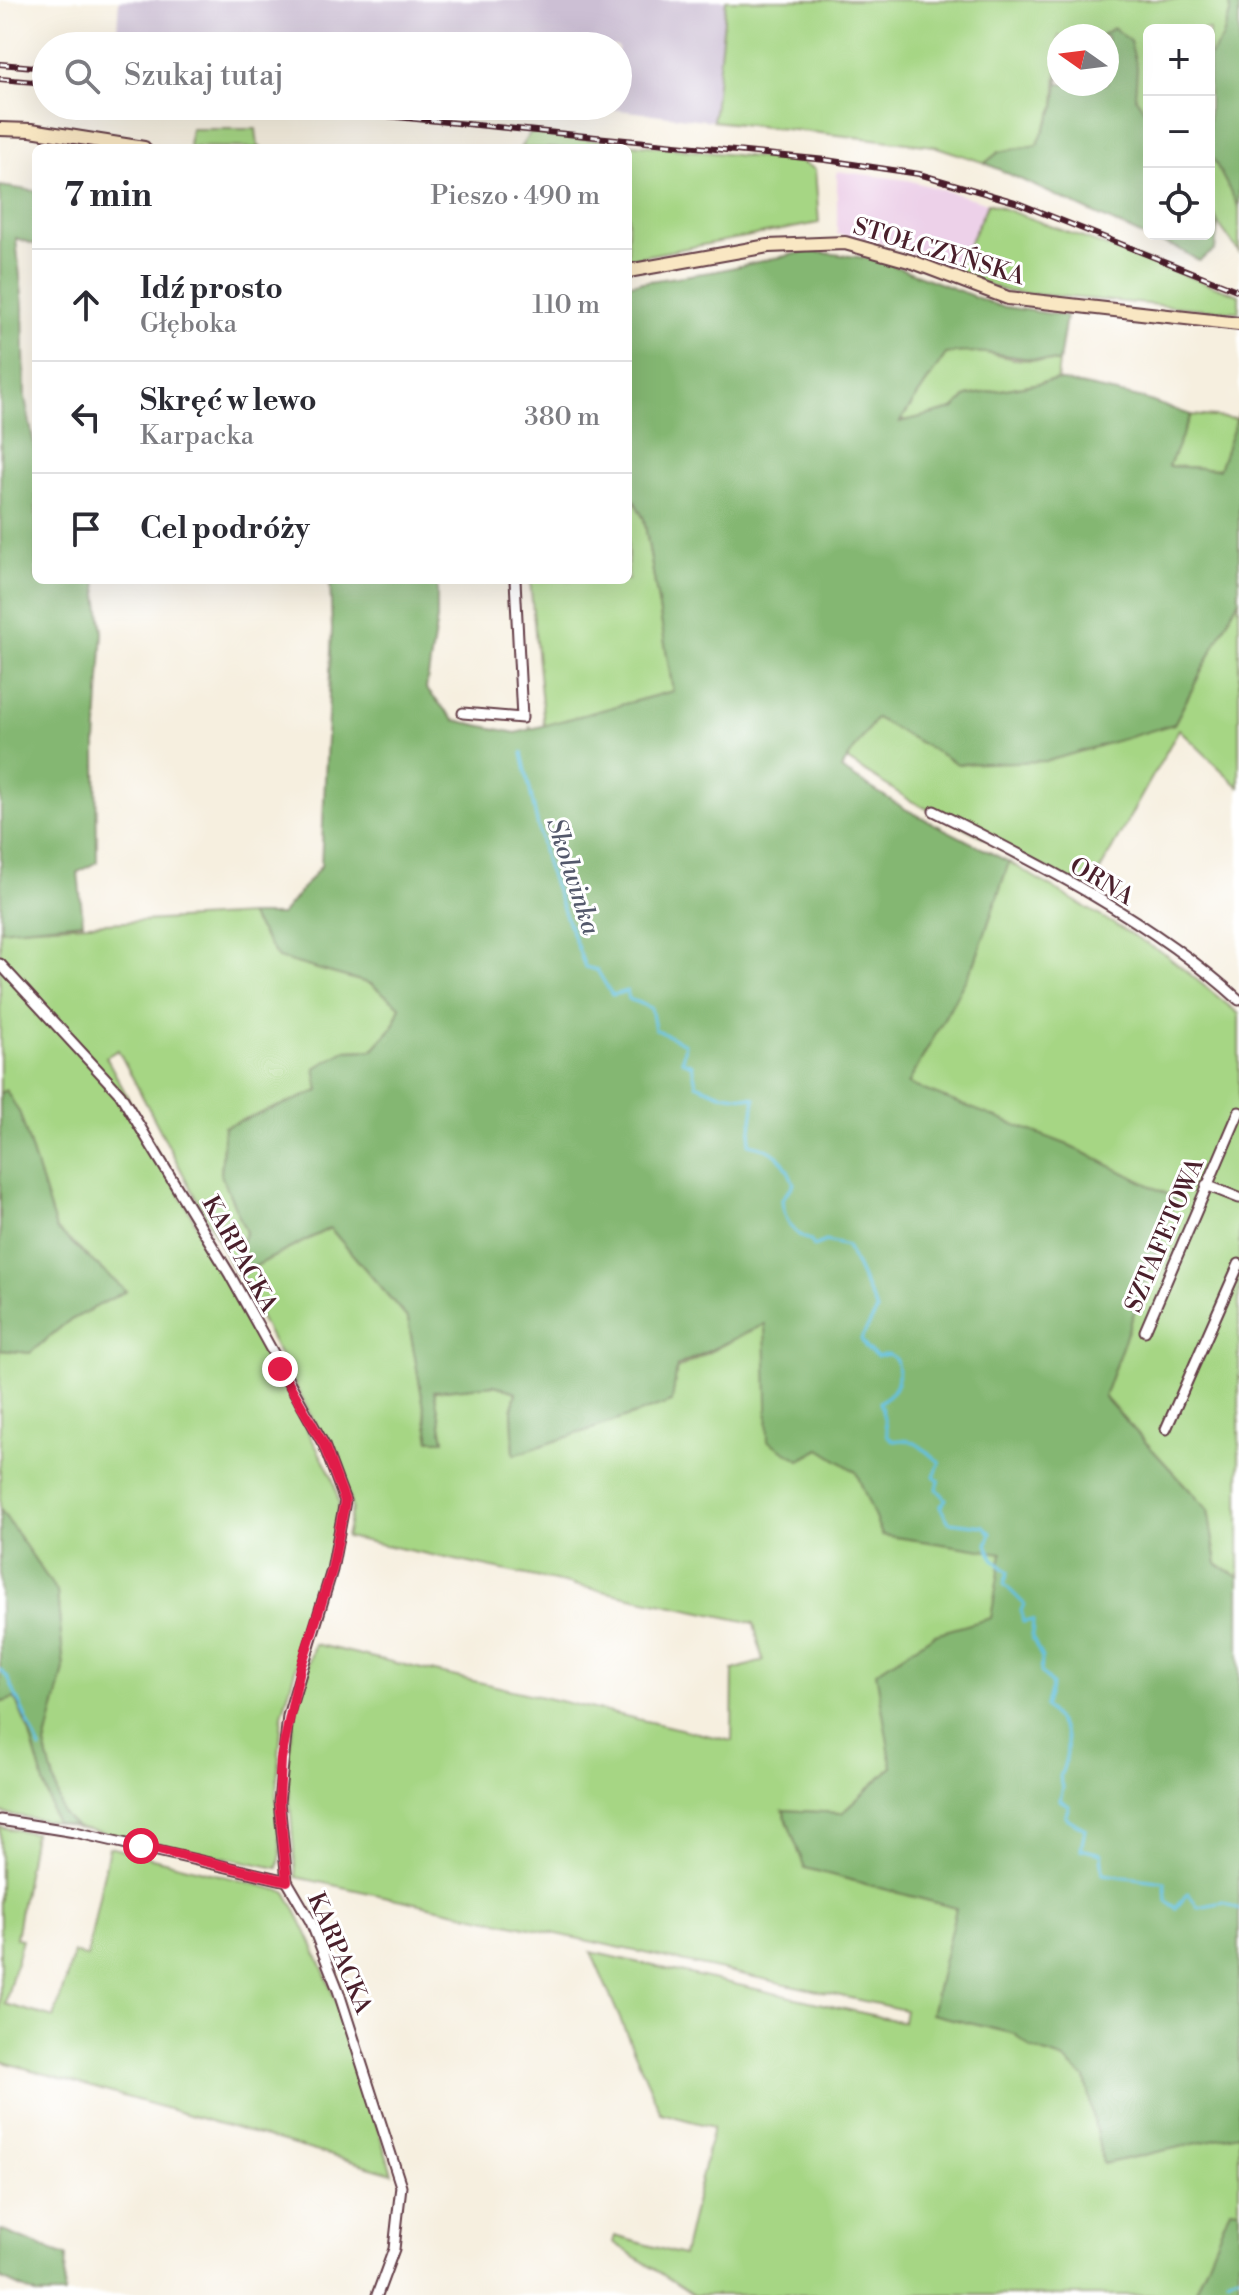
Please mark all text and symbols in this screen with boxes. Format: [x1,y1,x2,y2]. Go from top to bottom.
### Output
north arrow [1047,24,1119,96]
map controls [1143,24,1215,240]
button: + [1143,24,1215,96]
search box [32,32,632,120]
icon: search [60,54,104,98]
text: Szukaj tutaj [124,57,284,95]
button: − [1143,96,1215,168]
button: locate [1143,168,1215,240]
text: 7 min [64,175,152,217]
text: Pieszo · 490 m [430,180,600,212]
street label: STOŁCZYŃSKA [849,210,1029,292]
text: Idź prosto [140,270,283,308]
icon: ahead [64,283,108,327]
text: 110 m [532,289,600,321]
text: Głęboka [140,308,237,340]
text: Skręć w lewo [140,382,317,420]
icon: left [64,395,108,439]
text: 380 m [524,401,600,433]
text: Karpacka [140,420,254,452]
icon: arrive [64,507,108,551]
text: Cel podróży [140,510,310,548]
water label: Skolwinka [539,814,607,939]
street label: ORNA [1064,851,1139,913]
street label: SZTAFETOWA [1119,1153,1211,1317]
street label: KARPACKA [195,1191,284,1319]
route end [262,1351,298,1387]
route start [123,1828,159,1864]
street label: KARPACKA [300,1888,378,2019]

